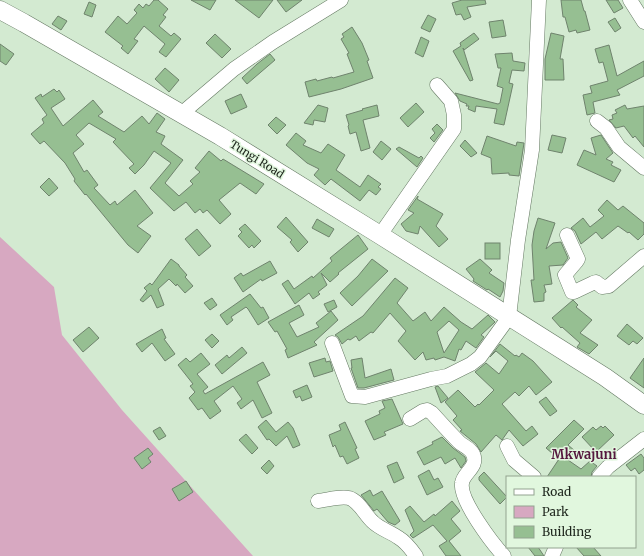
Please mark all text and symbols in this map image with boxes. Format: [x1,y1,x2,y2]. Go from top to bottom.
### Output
street label: Tungi Road [227,137,287,181]
district label: Mkwajuni [551,446,617,463]
legend [506,476,636,548]
text: Road [542,484,571,499]
text: Park [542,504,569,519]
text: Building [542,524,592,539]

